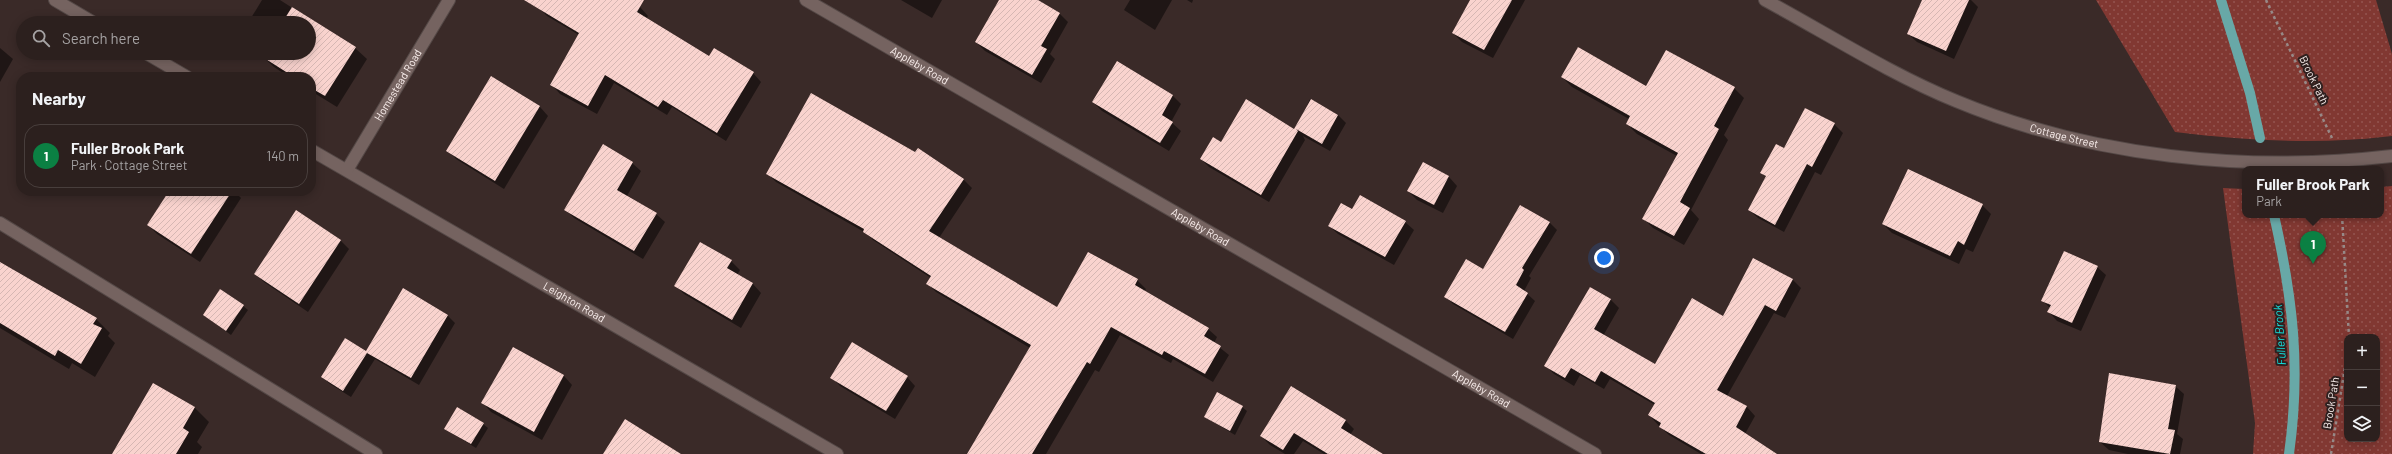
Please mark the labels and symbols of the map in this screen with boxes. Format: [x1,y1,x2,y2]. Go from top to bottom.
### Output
street label: Appleby Road [888,43,951,87]
street label: Homestead Road [371,47,424,123]
street label: Brook Path [2297,53,2332,106]
street label: Cottage Street [2028,120,2100,150]
street label: Appleby Road [1169,205,1232,248]
pin: 1 [2300,231,2326,264]
your location [1594,248,1614,268]
street label: Leighton Road [541,279,608,325]
water label: Fuller Brook [2270,304,2288,366]
street label: Appleby Road [1450,366,1513,410]
street label: Brook Path [2320,376,2341,430]

